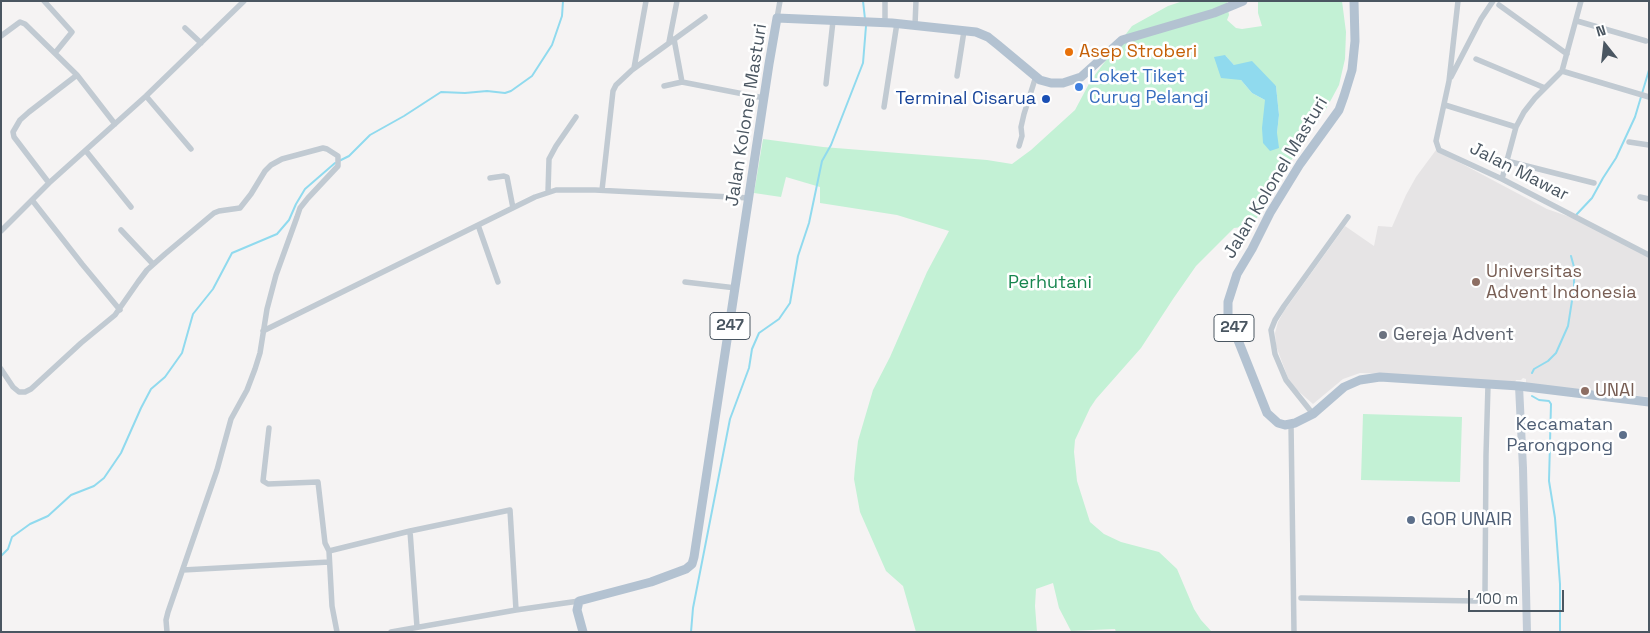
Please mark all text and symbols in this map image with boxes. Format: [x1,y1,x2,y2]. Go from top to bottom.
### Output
north arrow [1580,20,1630,70]
text: N [1594,21,1608,41]
street label: Jalan Kolonel Masturi [722,22,772,208]
place label: Asep Stroberi [1079,41,1197,63]
marker: Asep Stroberi [1063,46,1075,58]
place label: Loket Tiket Curug Pelangi [1089,66,1208,108]
marker: Loket Tiket Curug Pelangi [1073,81,1085,93]
place label: Terminal Cisarua [896,88,1036,110]
marker: Terminal Cisarua [1040,93,1052,105]
street label: Jalan Kolonel Masturi [1219,93,1333,263]
street label: Jalan Mawar [1466,138,1572,206]
place label: Universitas Advent Indonesia [1486,261,1637,304]
park label: Perhutani [1008,272,1092,294]
marker: Universitas Advent Indonesia [1470,276,1482,288]
road number: 247 [710,312,750,340]
road number: 247 [1214,314,1254,342]
place label: Gereja Advent [1393,324,1514,346]
marker: Gereja Advent [1377,329,1389,341]
place label: UNAI [1595,380,1635,402]
marker: UNAI [1579,385,1591,397]
place label: Kecamatan Parongpong [1507,414,1613,456]
marker: Kecamatan Parongpong [1617,429,1629,441]
place label: GOR UNAIR [1421,509,1512,531]
marker: GOR UNAIR [1405,514,1417,526]
scale bar [1470,580,1566,612]
text: 100 m [1476,589,1518,608]

